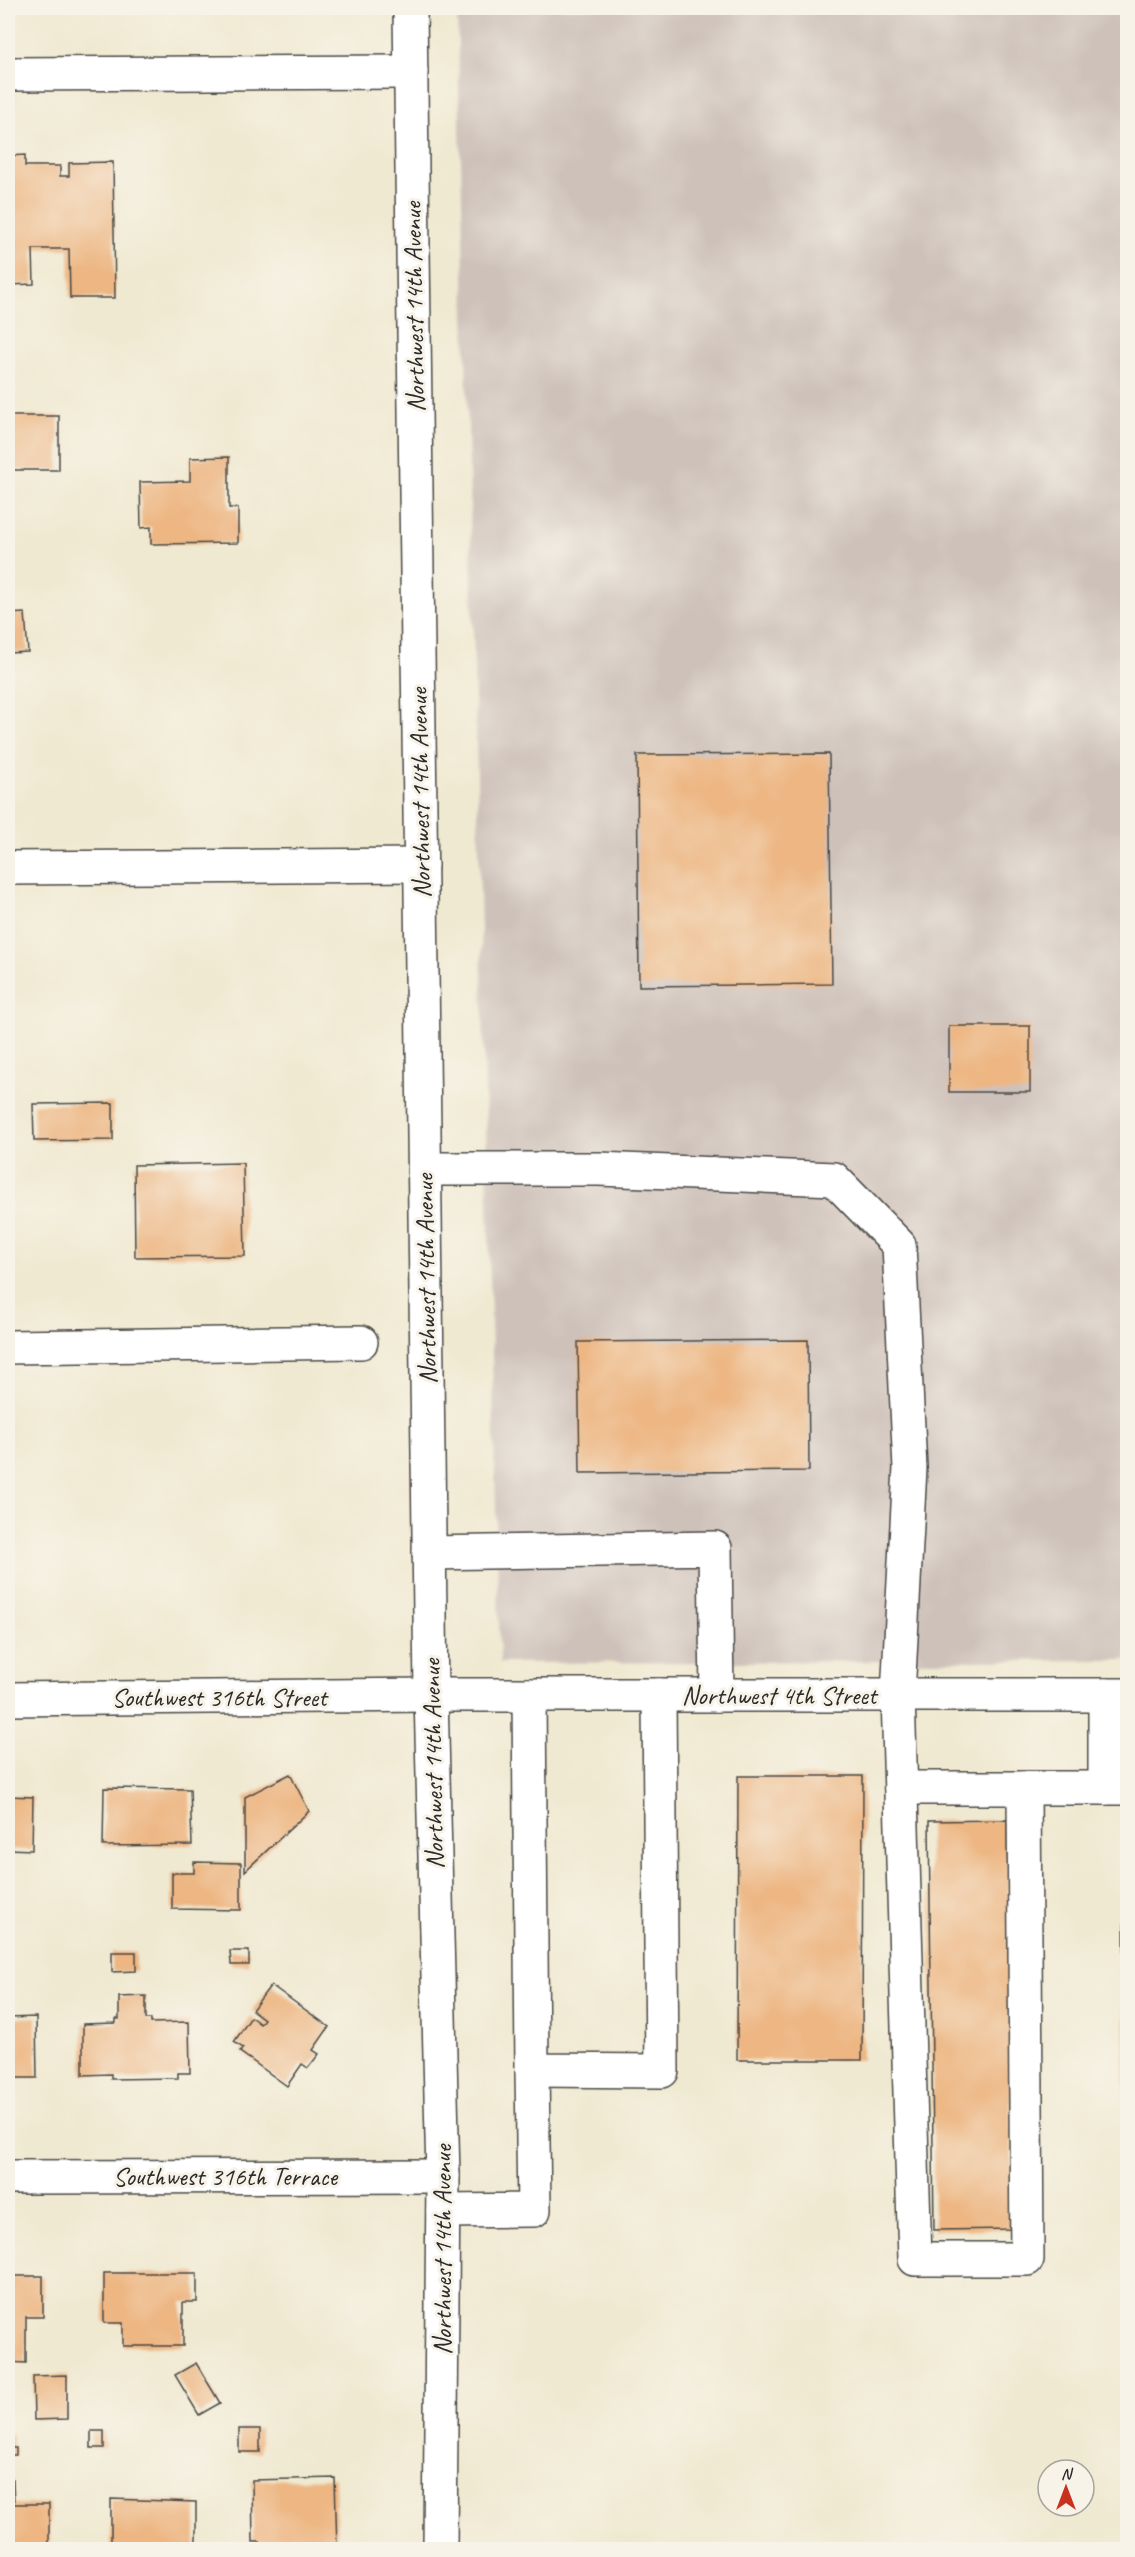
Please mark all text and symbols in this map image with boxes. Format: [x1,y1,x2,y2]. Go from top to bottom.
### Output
street label: Northwest 14th Avenue [396,200,432,412]
street label: Northwest 14th Avenue [402,686,438,898]
street label: Northwest 14th Avenue [408,1172,444,1384]
street label: Northwest 14th Avenue [415,1657,451,1869]
street label: Northwest 4th Street [682,1679,879,1712]
street label: Southwest 316th Street [111,1681,329,1714]
street label: Northwest 14th Avenue [426,2143,459,2355]
street label: Southwest 316th Terrace [113,2160,338,2193]
north arrow [1036,2458,1096,2518]
text: N [1061,2464,1074,2484]

